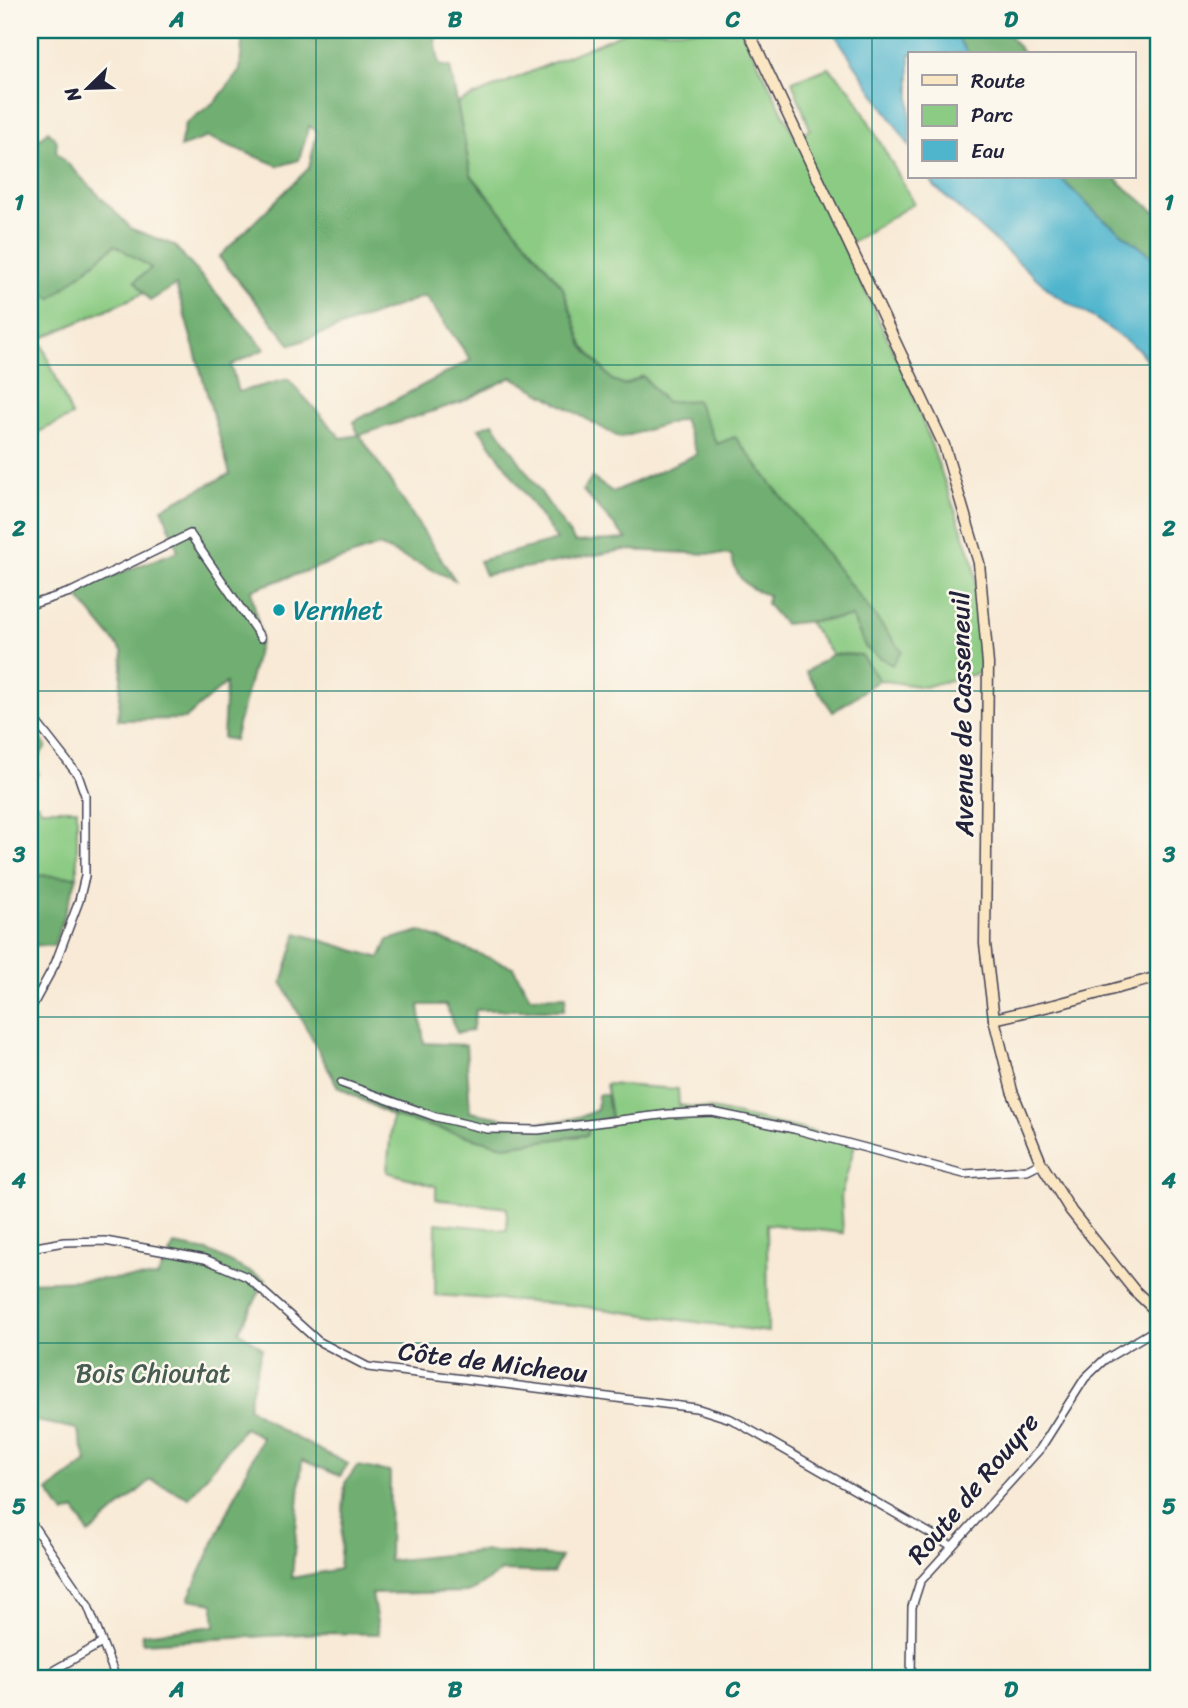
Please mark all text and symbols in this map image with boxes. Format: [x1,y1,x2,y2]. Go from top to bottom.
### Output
text: A [168,0,185,40]
text: B [448,0,463,40]
text: C [725,0,741,40]
text: D [1004,0,1019,40]
north arrow [52,52,122,122]
legend [908,52,1136,178]
text: Route [971,62,1025,100]
text: N [55,81,91,108]
text: Parc [971,96,1013,134]
text: Eau [971,132,1005,170]
text: 1 [14,182,24,223]
text: 1 [1164,182,1174,223]
text: 2 [11,508,26,549]
text: 2 [1161,508,1176,549]
place label: Vernhet [293,587,383,633]
street label: Avenue de Casseneuil [937,590,987,838]
marker: Vernhet [271,602,287,618]
text: 3 [12,834,26,875]
text: 3 [1162,834,1176,875]
text: 4 [11,1160,27,1201]
text: 4 [1161,1160,1177,1201]
street label: Côte de Micheou [396,1328,590,1396]
park label: Bois Chioutat [76,1350,230,1396]
street label: Route de Rouyre [895,1401,1051,1575]
text: 5 [12,1486,26,1527]
text: 5 [1162,1486,1176,1527]
text: A [168,1669,185,1708]
text: B [448,1669,463,1708]
text: C [725,1669,741,1708]
text: D [1004,1669,1019,1708]

